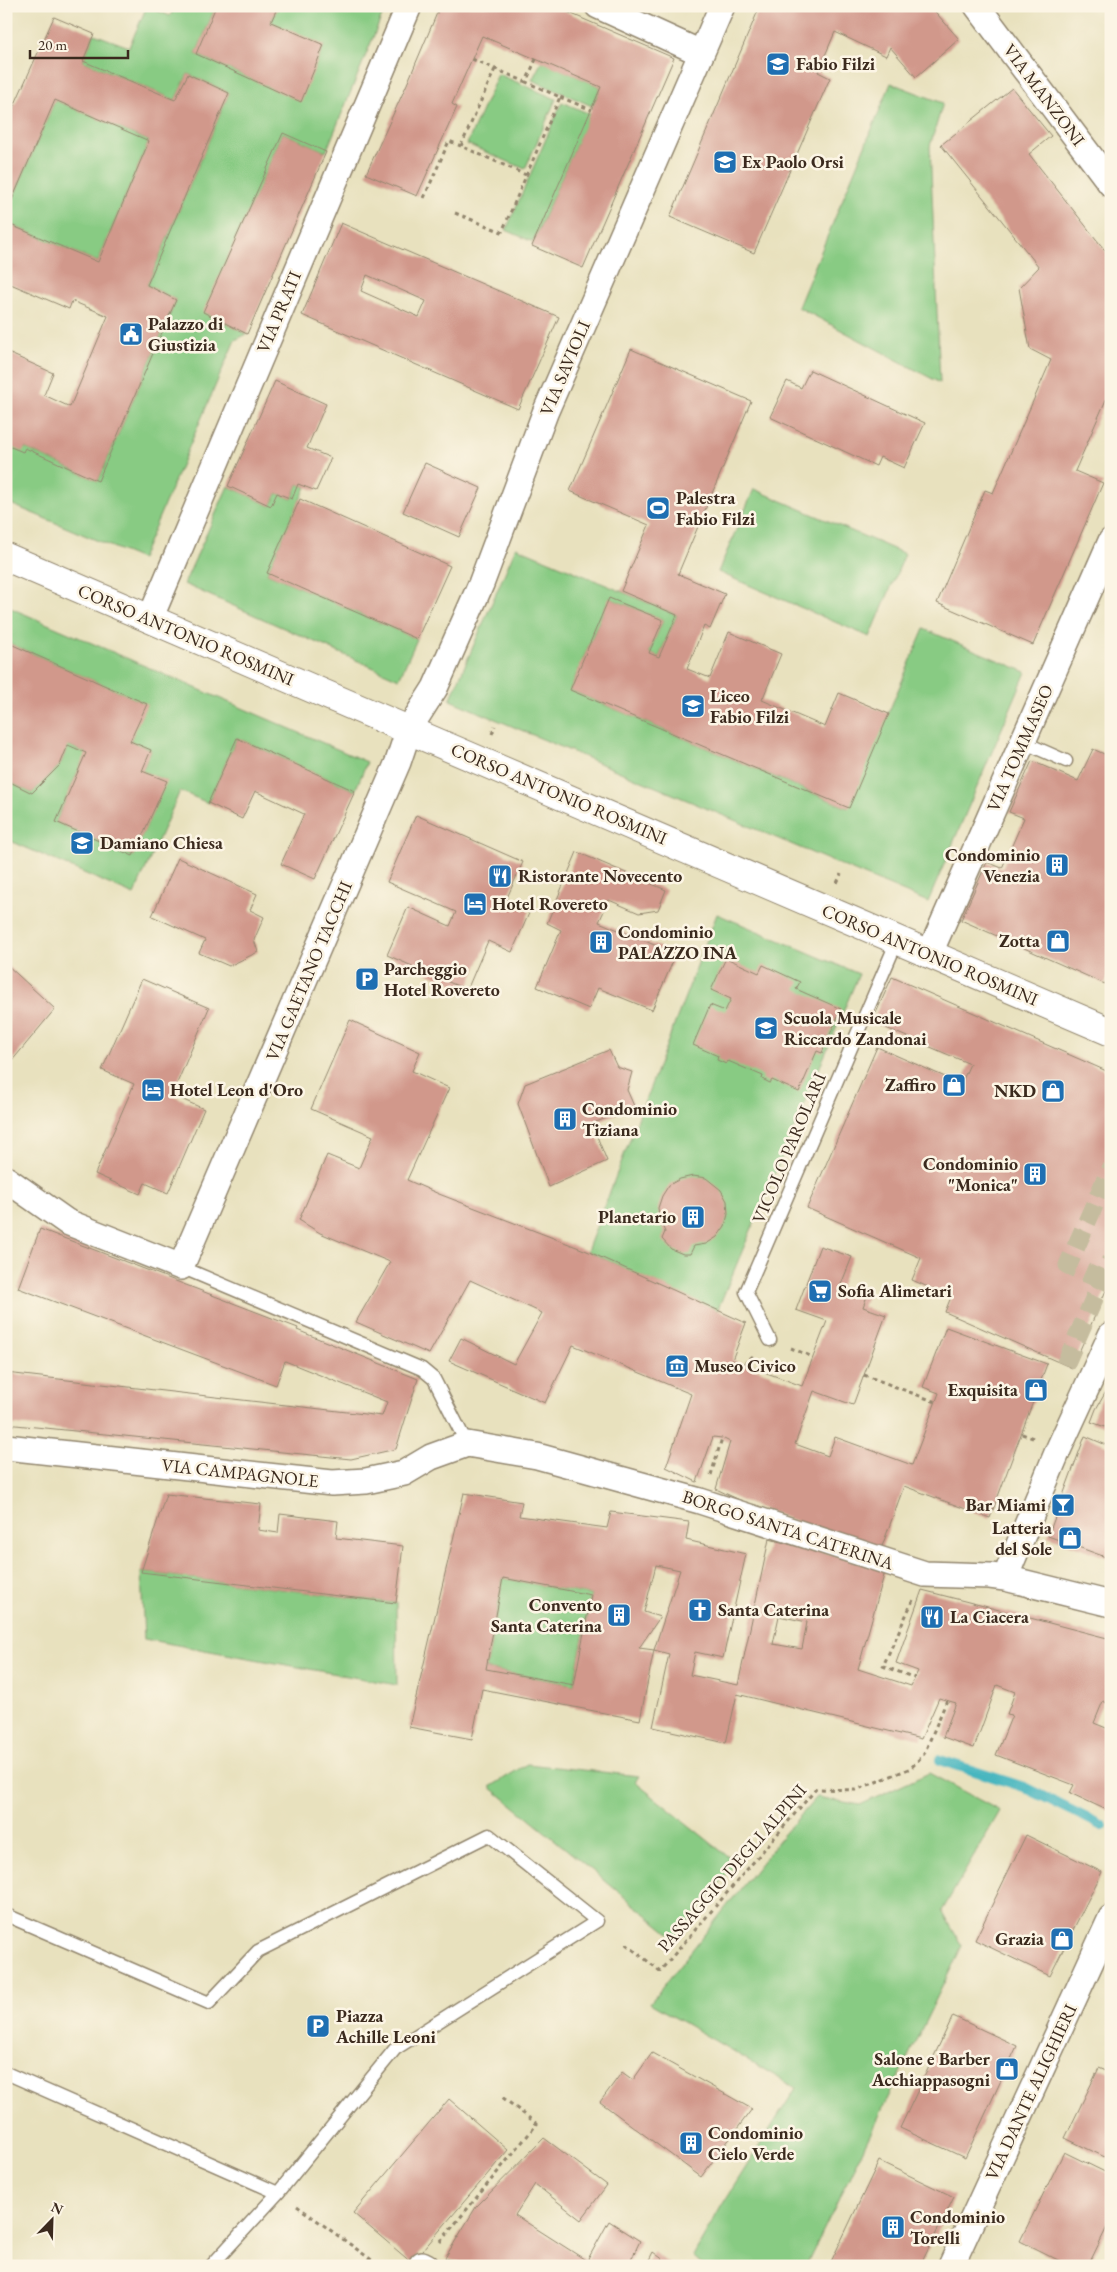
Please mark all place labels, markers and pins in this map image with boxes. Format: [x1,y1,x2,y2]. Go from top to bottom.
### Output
school or university icon: Fabio Filzi [765,51,791,77]
place label: Fabio Filzi [796,52,876,75]
school or university icon: Ex Paolo Orsi [712,149,738,175]
place label: Ex Paolo Orsi [742,150,845,173]
place label: Palazzo di Giustizia [148,312,224,356]
public building icon: Palazzo di Giustizia [118,321,144,347]
place label: Palestra Fabio Filzi [676,486,756,530]
sports icon: Palestra Fabio Filzi [645,495,671,521]
place label: Liceo Fabio Filzi [710,684,790,728]
school or university icon: Liceo Fabio Filzi [680,693,706,719]
school or university icon: Damiano Chiesa [69,830,95,856]
place label: Damiano Chiesa [100,831,223,854]
place label: Condominio Venezia [945,843,1040,887]
building icon: Condominio Venezia [1044,852,1070,878]
restaurant icon: Ristorante Novecento [487,863,513,889]
place label: Ristorante Novecento [518,864,682,887]
hotel icon: Hotel Rovereto [462,891,488,917]
place label: Hotel Rovereto [492,892,608,915]
place label: Condominio PALAZZO INA [618,920,738,964]
shop icon: Zotta [1045,928,1071,954]
building icon: Condominio PALAZZO INA [588,929,614,955]
place label: Zotta [999,929,1040,952]
place label: Parcheggio Hotel Rovereto [384,957,500,1001]
parking icon: Parcheggio Hotel Rovereto [354,966,380,992]
place label: Scuola Musicale Riccardo Zandonai [784,1006,927,1050]
school or university icon: Scuola Musicale Riccardo Zandonai [753,1015,779,1041]
shop icon: Zaffiro [941,1072,967,1098]
place label: Zaffiro [885,1073,936,1096]
hotel icon: Hotel Leon d'Oro [140,1077,166,1103]
place label: Hotel Leon d'Oro [170,1078,303,1101]
shop icon: NKD [1040,1078,1066,1104]
place label: NKD [994,1079,1036,1102]
place label: Condominio Tiziana [582,1097,677,1141]
building icon: Condominio Tiziana [552,1106,578,1132]
place label: Condominio "Monica" [923,1152,1018,1196]
building icon: Condominio "Monica" [1022,1161,1048,1187]
building icon: Planetario [680,1204,706,1230]
place label: Planetario [598,1205,676,1228]
supermarket icon: Sofia Alimetari [807,1278,833,1304]
place label: Sofia Alimetari [838,1279,952,1302]
museum icon: Museo Civico [664,1353,690,1379]
place label: Museo Civico [694,1354,796,1377]
shop icon: Exquisita [1023,1377,1049,1403]
place label: Exquisita [948,1378,1018,1401]
bar icon: Bar Miami [1050,1492,1076,1518]
place label: Bar Miami [966,1493,1047,1516]
place label: Latteria del Sole [992,1516,1052,1560]
shop icon: Latteria del Sole [1057,1525,1083,1551]
place label: Convento Santa Caterina [491,1593,602,1637]
church icon: Santa Caterina [687,1597,713,1623]
place label: Santa Caterina [718,1598,829,1621]
building icon: Convento Santa Caterina [606,1602,632,1628]
restaurant icon: La Ciacera [919,1604,945,1630]
place label: La Ciacera [950,1605,1029,1628]
shop icon: Grazia [1049,1926,1075,1952]
place label: Grazia [995,1927,1044,1950]
place label: Piazza Achille Leoni [335,2004,437,2048]
parking icon: Piazza Achille Leoni [305,2013,331,2039]
place label: Salone e Barber Acchiappasogni [871,2047,991,2091]
shop icon: Salone e Barber Acchiappasogni [994,2056,1020,2082]
place label: Condominio Cielo Verde [708,2121,803,2165]
building icon: Condominio Cielo Verde [678,2130,704,2156]
place label: Condominio Torelli [910,2205,1005,2249]
building icon: Condominio Torelli [880,2214,906,2240]

